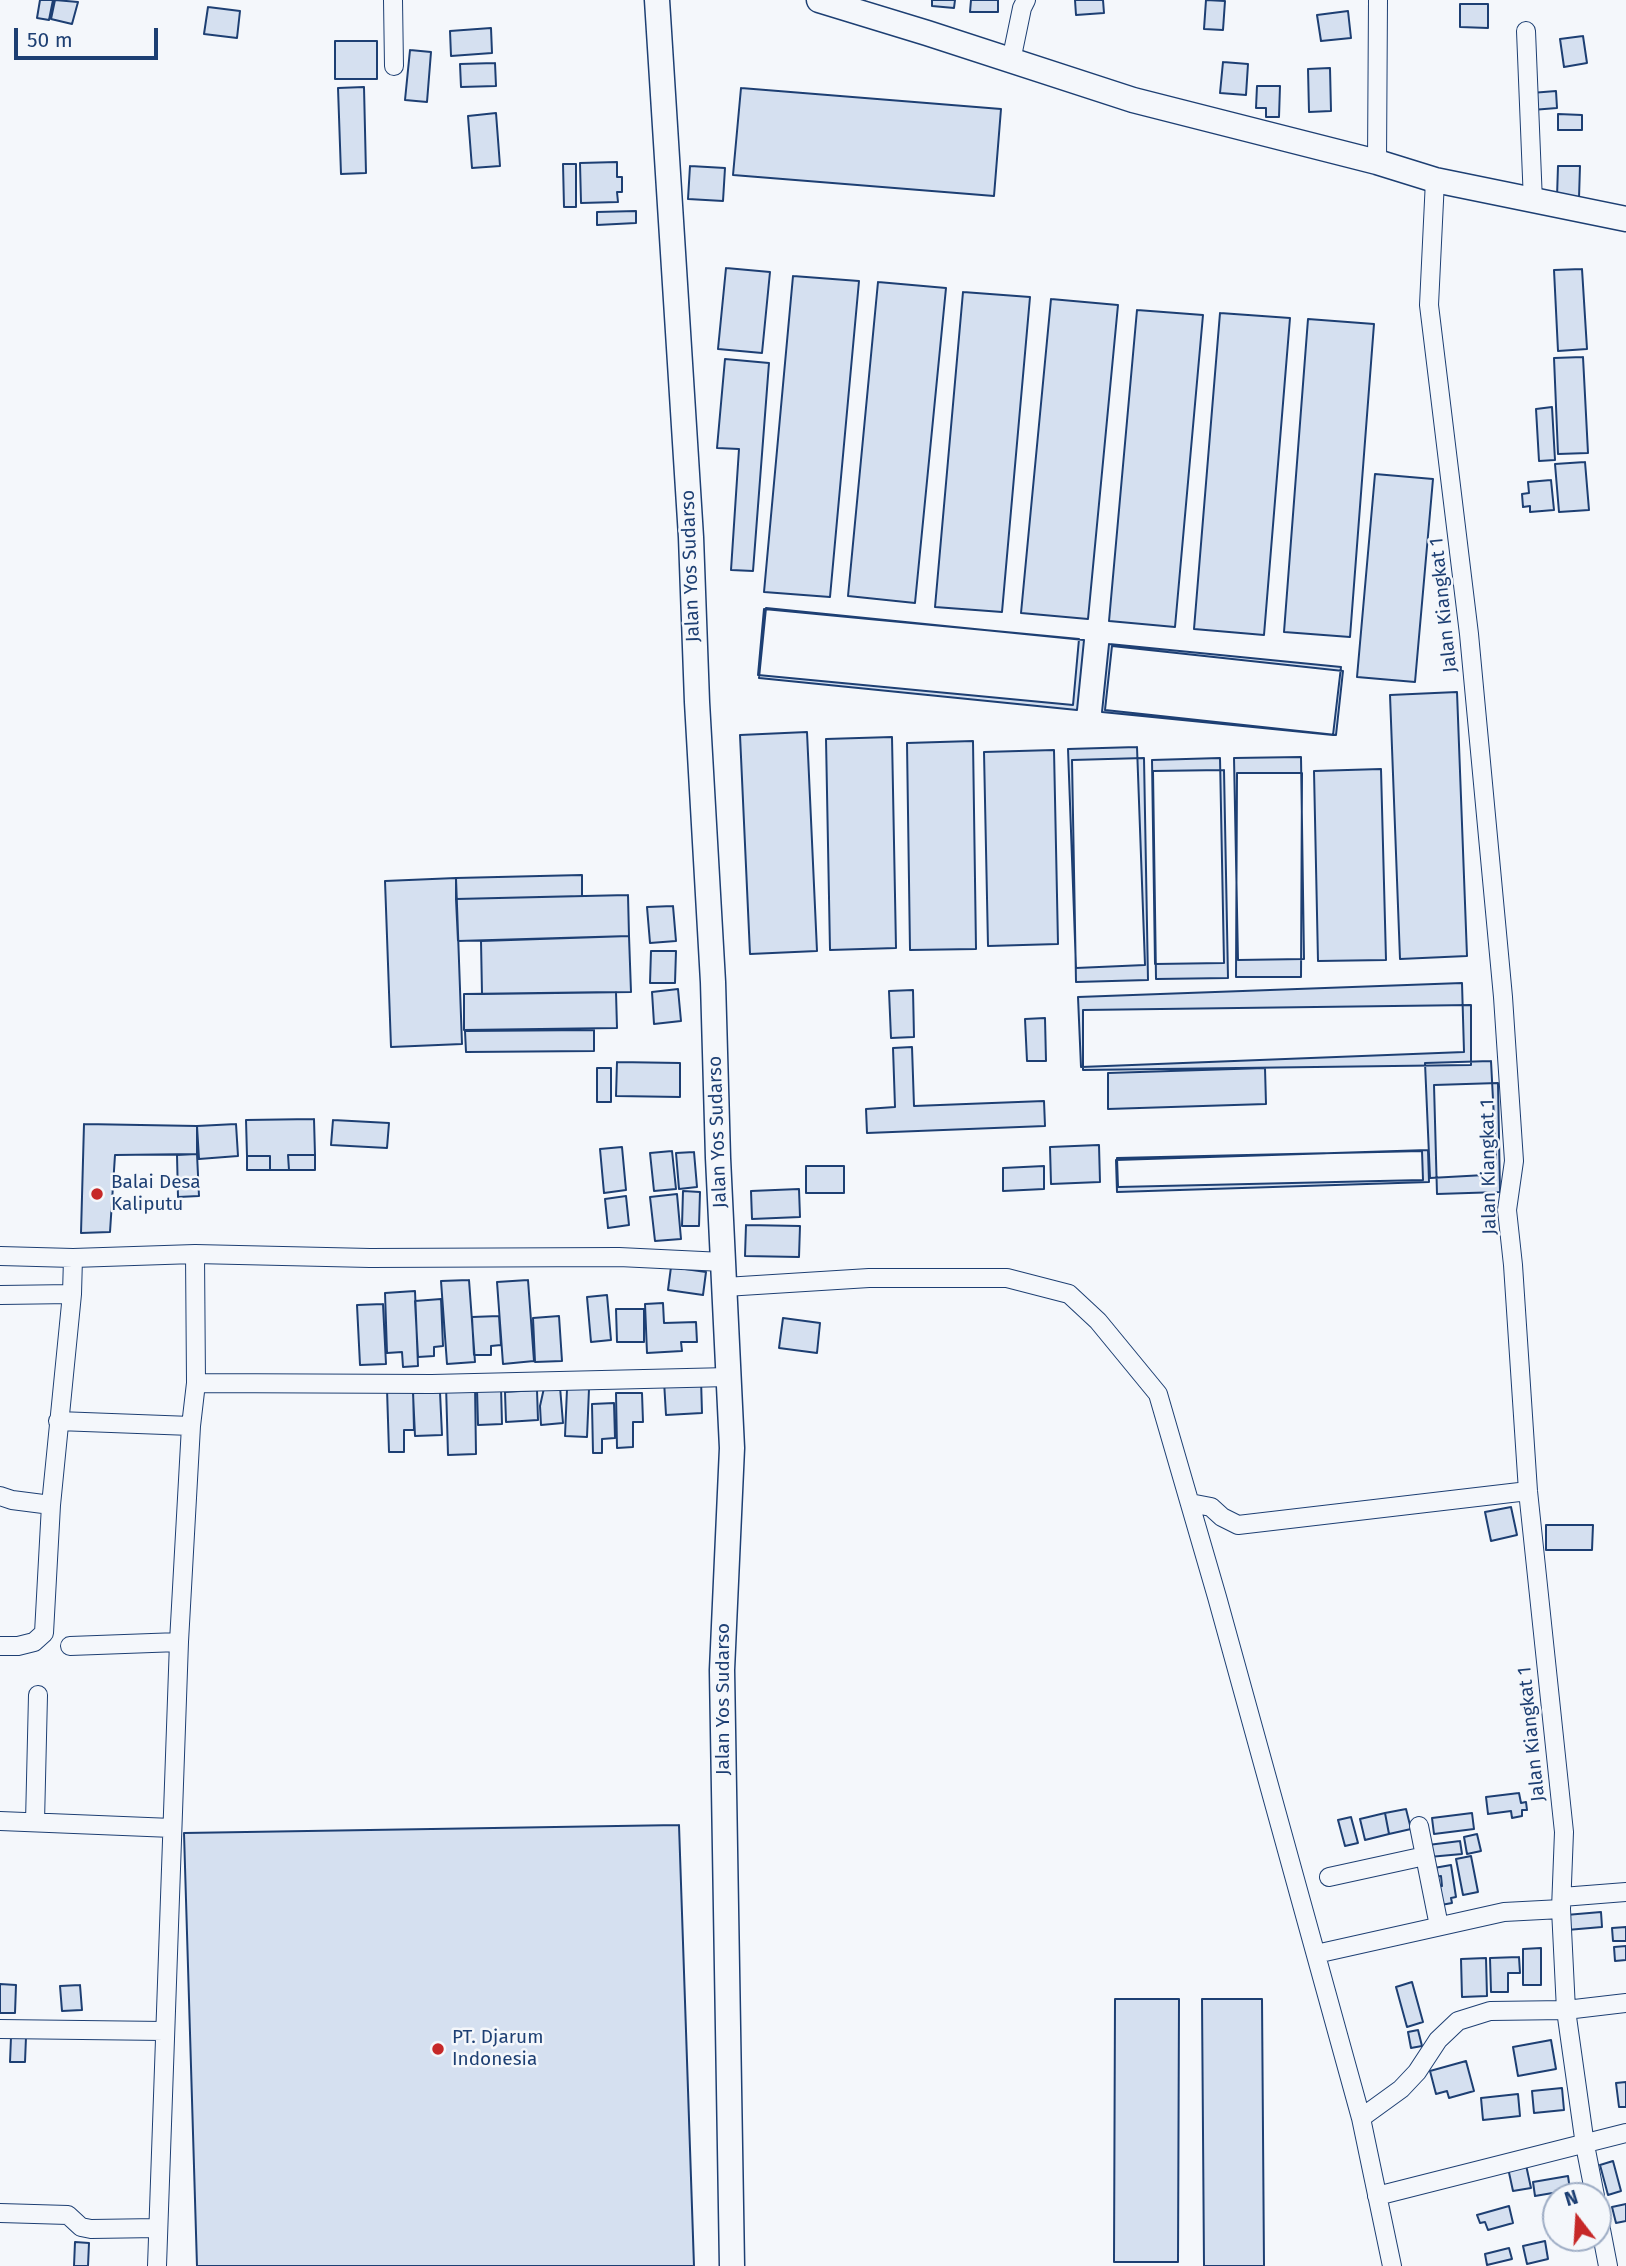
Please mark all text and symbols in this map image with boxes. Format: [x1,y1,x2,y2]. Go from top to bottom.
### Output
scale bar [18,14,161,58]
text: 50 m [27,27,73,53]
street label: Jalan Yos Sudarso [677,489,705,643]
street label: Jalan Kiangkat 1 [1426,536,1462,674]
street label: Jalan Yos Sudarso [704,1055,732,1209]
street label: Jalan Kiangkat 1 [1476,1099,1502,1235]
place label: Balai Desa Kaliputu [111,1172,201,1216]
marker: Balai Desa Kaliputu [89,1186,105,1202]
street label: Jalan Yos Sudarso [713,1623,735,1775]
street label: Jalan Kiangkat 1 [1514,1665,1550,1803]
place label: PT. Djarum Indonesia [452,2027,543,2071]
marker: PT. Djarum Indonesia [430,2041,446,2057]
north arrow [1542,2182,1612,2252]
text: N [1562,2186,1581,2211]

